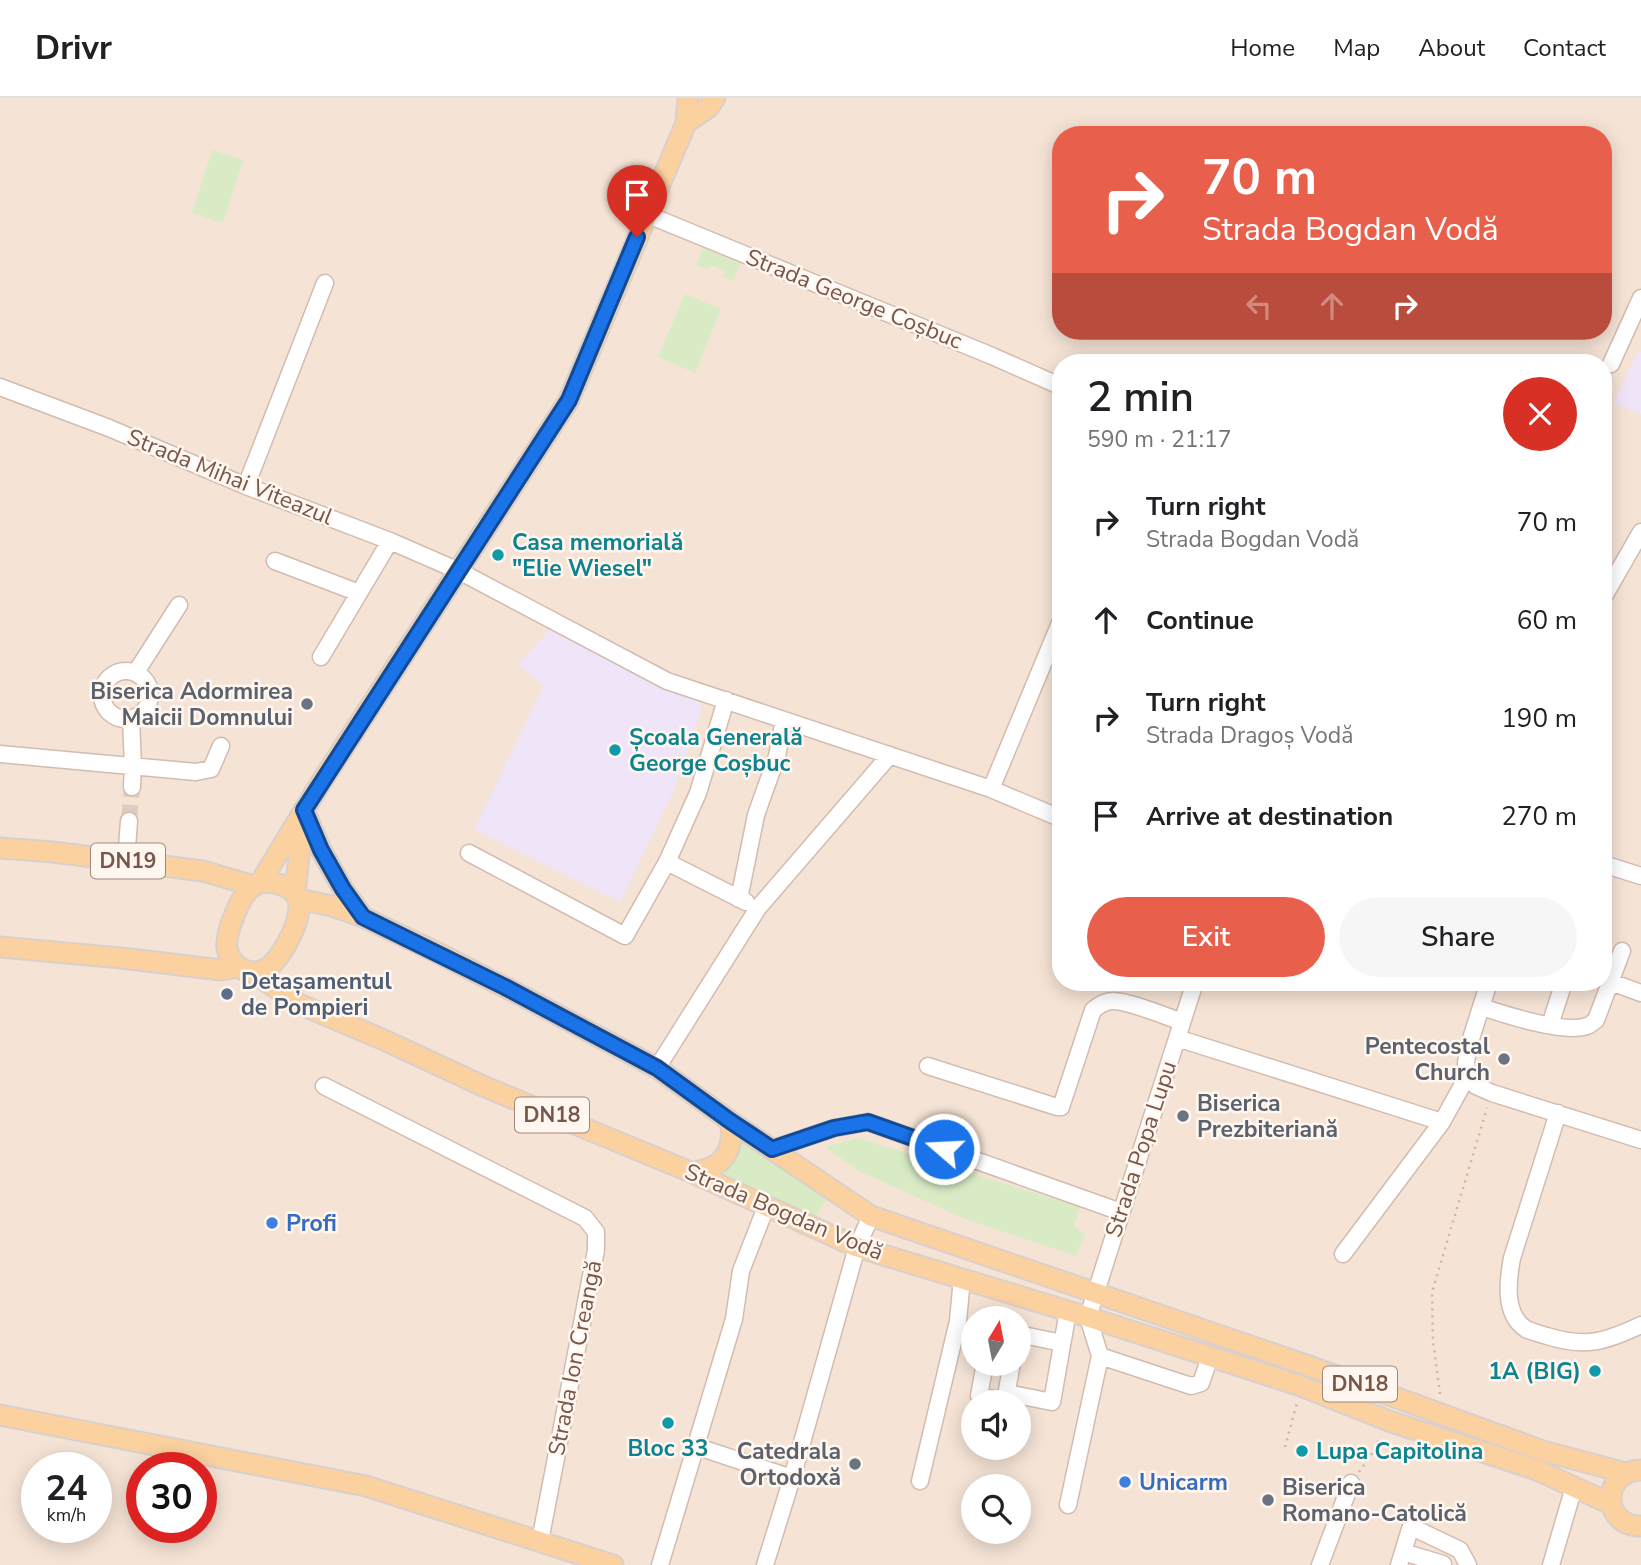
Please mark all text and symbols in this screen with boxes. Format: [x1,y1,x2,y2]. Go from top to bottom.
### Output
text: Drivr [35,26,112,71]
text: Home [1230,32,1295,64]
text: Map [1333,32,1380,64]
text: About [1418,32,1485,64]
text: Contact [1523,32,1606,64]
text: 70 m [1202,144,1317,211]
icon: right [1087,154,1178,245]
pin [607,165,667,237]
icon: arrive [618,176,656,214]
text: Strada Bogdan Vodă [1202,208,1499,251]
street label: Strada George Coșbuc [741,241,967,357]
icon: left [1240,287,1278,325]
icon: ahead [1313,287,1351,325]
icon: right [1386,287,1424,325]
text: 2 min [1087,369,1194,426]
button: close [1503,377,1577,451]
street label: Strada Mihai Viteazul [122,422,338,533]
text: 590 m · 21:17 [1087,424,1232,455]
text: Turn right [1146,489,1265,524]
icon: right [1087,503,1125,541]
text: 70 m [1517,505,1577,540]
text: Strada Bogdan Vodă [1146,524,1359,555]
place label: Casa memorială "Elie Wiesel" [512,527,683,584]
marker: Casa memorială "Elie Wiesel" [490,547,506,563]
icon: ahead [1087,601,1125,639]
text: Continue [1146,603,1254,638]
text: 60 m [1517,603,1577,638]
place label: Biserica Adormirea Maicii Domnului [90,676,293,733]
text: Turn right [1146,685,1265,720]
marker: Biserica Adormirea Maicii Domnului [299,696,315,712]
icon: right [1087,699,1125,737]
text: 190 m [1501,701,1577,736]
text: Strada Dragoș Vodă [1146,720,1353,751]
place label: Școala Generală George Coșbuc [629,722,803,779]
marker: Școala Generală George Coșbuc [607,742,623,758]
icon: arrive [1087,797,1125,835]
text: Arrive at destination [1146,799,1393,834]
text: 270 m [1501,799,1577,834]
road number: DN19 [91,844,165,878]
button: Exit [1087,897,1325,977]
button: Share [1339,897,1577,977]
place label: Detașamentul de Pompieri [241,966,392,1023]
marker: Detașamentul de Pompieri [219,986,235,1002]
place label: Pentecostal Church [1365,1031,1491,1088]
marker: Pentecostal Church [1496,1051,1512,1067]
street label: Strada Popa Lupu [1098,1057,1184,1241]
place label: Biserica Prezbiteriană [1197,1088,1338,1145]
road number: DN18 [515,1098,589,1132]
marker: Biserica Prezbiteriană [1175,1108,1191,1124]
position arrow [907,1112,981,1186]
street label: Strada Bogdan Vodă [680,1156,888,1268]
place label: Profi [286,1208,337,1239]
marker: Profi [264,1215,280,1231]
street label: Strada Ion Creangă [541,1258,609,1458]
north arrow [961,1306,1031,1376]
map controls [961,1306,1031,1544]
place label: 1A (BIG) [1488,1356,1581,1387]
marker: 1A (BIG) [1587,1363,1603,1379]
road number: DN18 [1323,1366,1397,1402]
button: sound [961,1390,1031,1460]
marker: Bloc 33 [660,1415,676,1431]
place label: Bloc 33 [628,1433,708,1464]
place label: Catedrala Ortodoxă [737,1436,841,1493]
place label: Lupa Capitolina [1316,1436,1483,1467]
marker: Lupa Capitolina [1294,1443,1310,1459]
speed limit sign: 30 [126,1452,217,1543]
marker: Catedrala Ortodoxă [847,1456,863,1472]
text: 24 [45,1465,88,1512]
place label: Unicarm [1139,1467,1228,1498]
place label: Biserica Romano-Catolică [1282,1472,1467,1529]
button: search [961,1474,1031,1544]
marker: Unicarm [1117,1474,1133,1490]
marker: Biserica Romano-Catolică [1260,1492,1276,1508]
text: km/h [47,1503,86,1527]

